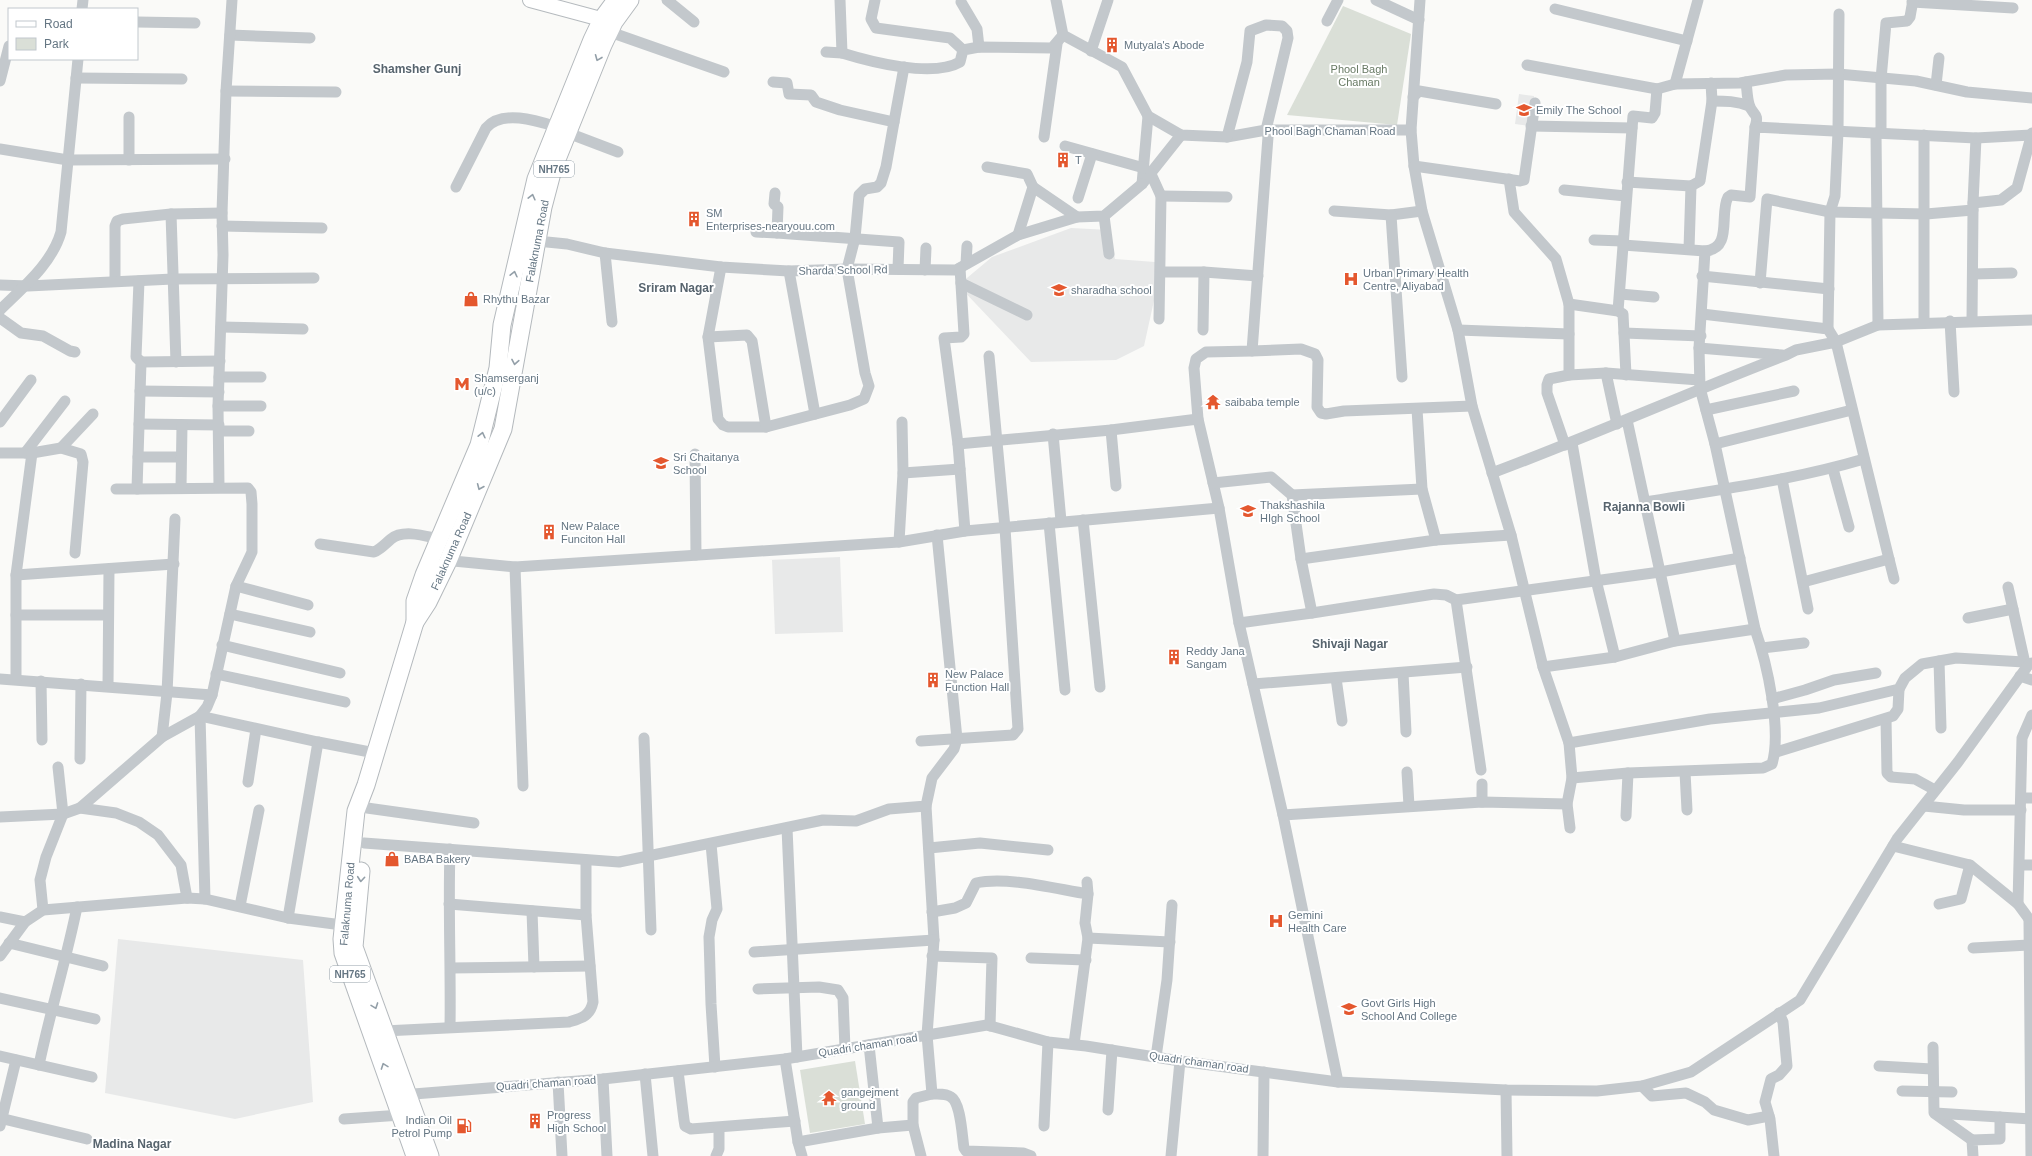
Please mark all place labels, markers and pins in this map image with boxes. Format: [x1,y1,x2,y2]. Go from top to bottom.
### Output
building icon: Mutyala's Abode [1103,36,1121,54]
place label: Mutyala's Abode [1124,39,1204,51]
school or university icon: Emily The School [1515,101,1533,119]
place label: Emily The School [1536,104,1621,116]
building icon: T [1054,151,1072,169]
place label: T [1075,154,1082,166]
place label: SM Enterprises-nearyouu.com [706,207,835,232]
building icon: SM Enterprises-nearyouu.com [685,210,703,228]
place label: Urban Primary Health Centre, Aliyabad [1363,267,1469,292]
hospital icon: Urban Primary Health Centre, Aliyabad [1342,270,1360,288]
school or university icon: sharadha school [1050,281,1068,299]
place label: sharadha school [1071,284,1152,296]
shop icon: Rhythu Bazar [462,290,480,308]
place label: Rhythu Bazar [483,293,550,305]
place label: Shamserganj (u/c) [474,372,539,397]
metro station icon: Shamserganj (u/c) [453,375,471,393]
temple icon: saibaba temple [1204,393,1222,411]
place label: saibaba temple [1225,396,1300,408]
place label: Sri Chaitanya School [673,451,740,476]
school or university icon: Sri Chaitanya School [652,454,670,472]
place label: Thakshashila HIgh School [1260,499,1326,524]
school or university icon: Thakshashila HIgh School [1239,502,1257,520]
place label: New Palace Funciton Hall [561,520,625,545]
building icon: New Palace Funciton Hall [540,523,558,541]
place label: Reddy Jana Sangam [1186,645,1246,670]
building icon: Reddy Jana Sangam [1165,648,1183,666]
place label: New Palace Function Hall [945,668,1009,693]
building icon: New Palace Function Hall [924,671,942,689]
shop icon: BABA Bakery [383,850,401,868]
place label: BABA Bakery [404,853,471,865]
place label: Gemini Health Care [1288,909,1347,934]
hospital icon: Gemini Health Care [1267,912,1285,930]
place label: Govt Girls High School And College [1361,997,1457,1022]
school or university icon: Govt Girls High School And College [1340,1000,1358,1018]
place label: gangejment ground [841,1086,899,1111]
temple icon: gangejment ground [820,1089,838,1107]
place label: Progress High School [547,1109,606,1134]
building icon: Progress High School [526,1112,544,1130]
place label: Indian Oil Petrol Pump [391,1114,452,1139]
fuel station icon: Indian Oil Petrol Pump [455,1117,473,1135]

